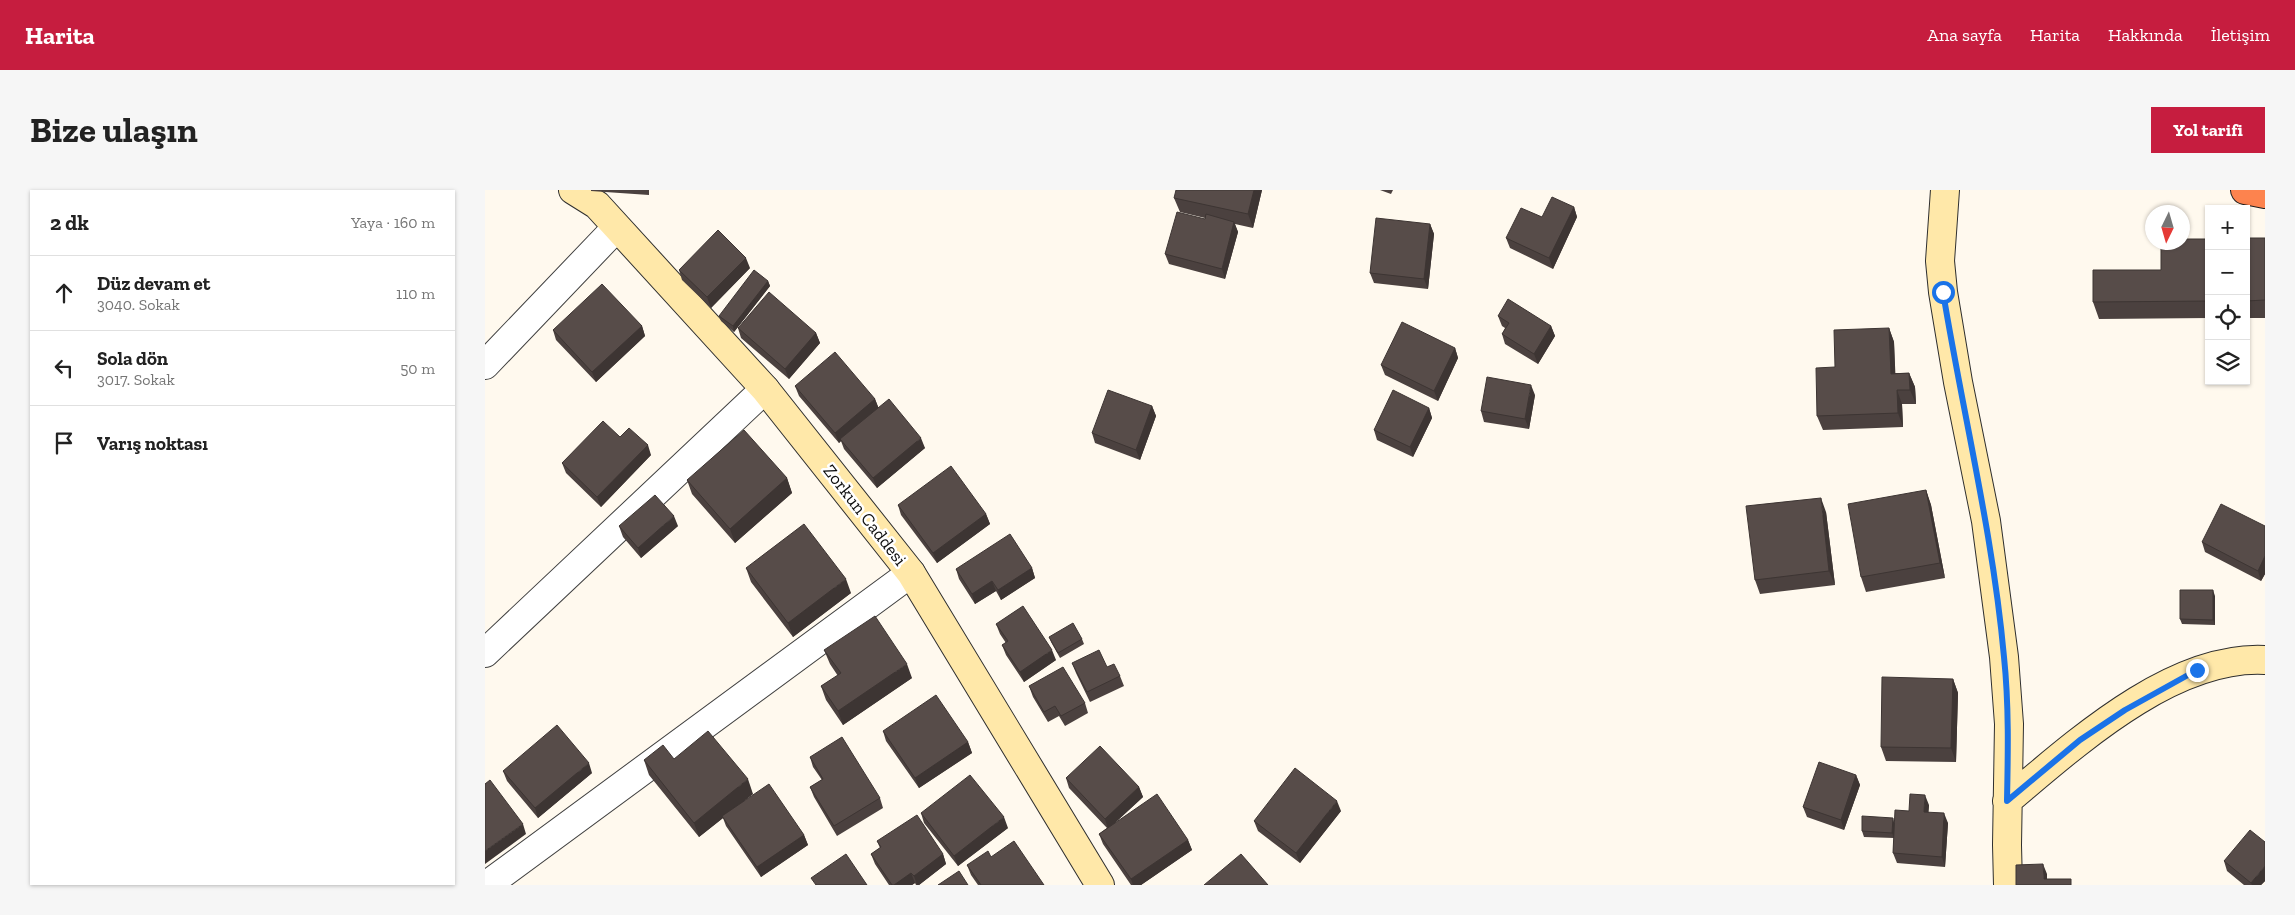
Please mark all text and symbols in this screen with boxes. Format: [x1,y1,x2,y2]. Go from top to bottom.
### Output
text: Harita [25,21,95,50]
text: Ana sayfa [1927,24,2002,46]
text: Harita [2030,24,2080,46]
text: Hakkında [2108,24,2183,46]
text: İletişim [2211,24,2270,46]
button: Yol tarifi [2151,107,2265,153]
text: Bize ulaşın [30,109,198,151]
north arrow [2145,205,2190,250]
map controls [2205,205,2250,385]
button: + [2205,205,2250,250]
text: 2 dk [50,210,89,235]
text: Yaya · 160 m [351,213,435,232]
button: − [2205,250,2250,295]
text: Düz devam et [97,272,210,295]
icon: ahead [50,279,78,307]
route start [1932,281,1955,304]
text: 110 m [396,284,435,303]
text: 3040. Sokak [97,295,180,314]
button: locate [2205,295,2250,340]
button: layers [2205,340,2250,385]
text: Sola dön [97,347,168,370]
icon: left [50,354,78,382]
text: 50 m [400,359,435,378]
text: 3017. Sokak [97,370,175,389]
icon: arrive [50,429,78,457]
text: Varış noktası [97,432,208,455]
street label: Zorkun Caddesi [819,460,911,570]
route end [2186,659,2209,682]

